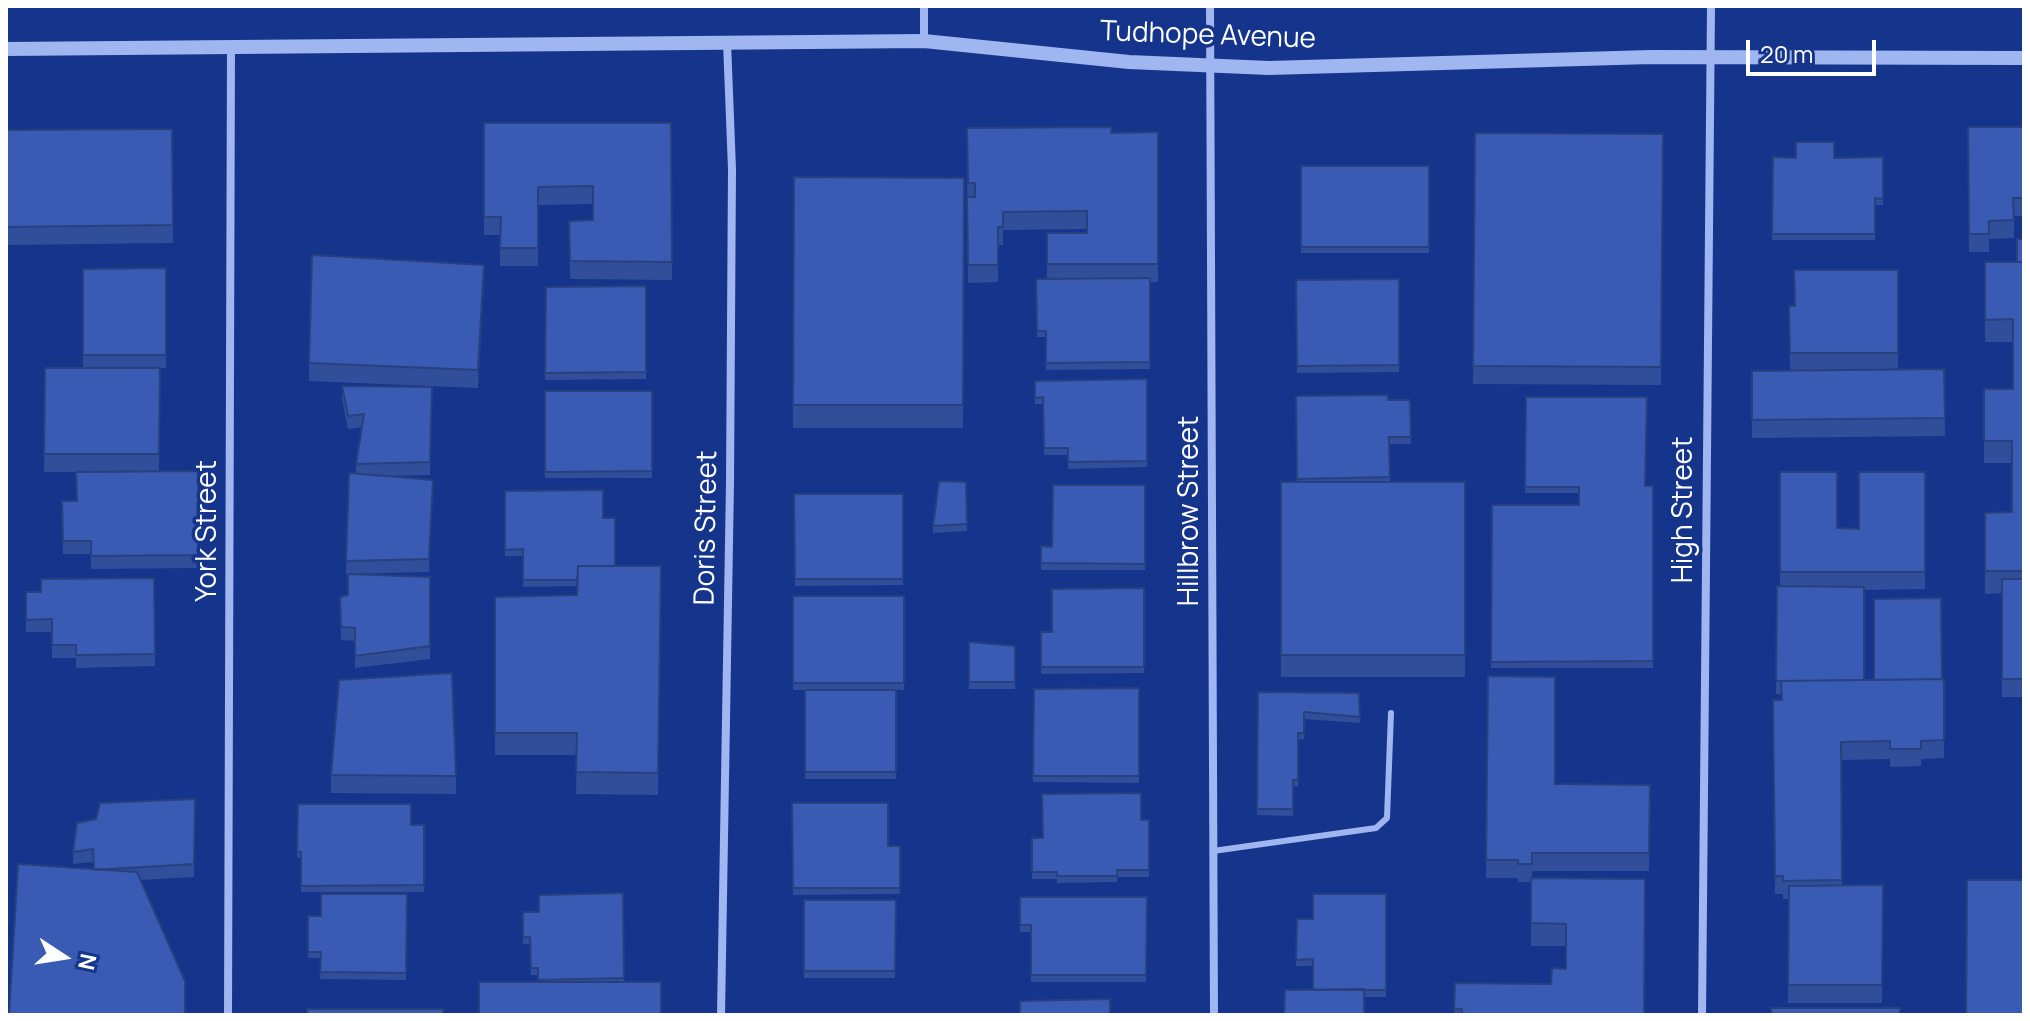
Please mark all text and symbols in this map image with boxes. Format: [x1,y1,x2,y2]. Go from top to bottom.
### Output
street label: Tudhope Avenue [1099,15,1317,57]
scale bar [1750,24,1880,74]
text: 20 m [1760,37,1813,70]
street label: Hillbrow Street [1173,416,1207,606]
street label: High Street [1667,437,1701,583]
street label: Doris Street [689,450,725,606]
street label: York Street [191,460,225,602]
north arrow [24,917,104,997]
text: N [71,951,104,973]

